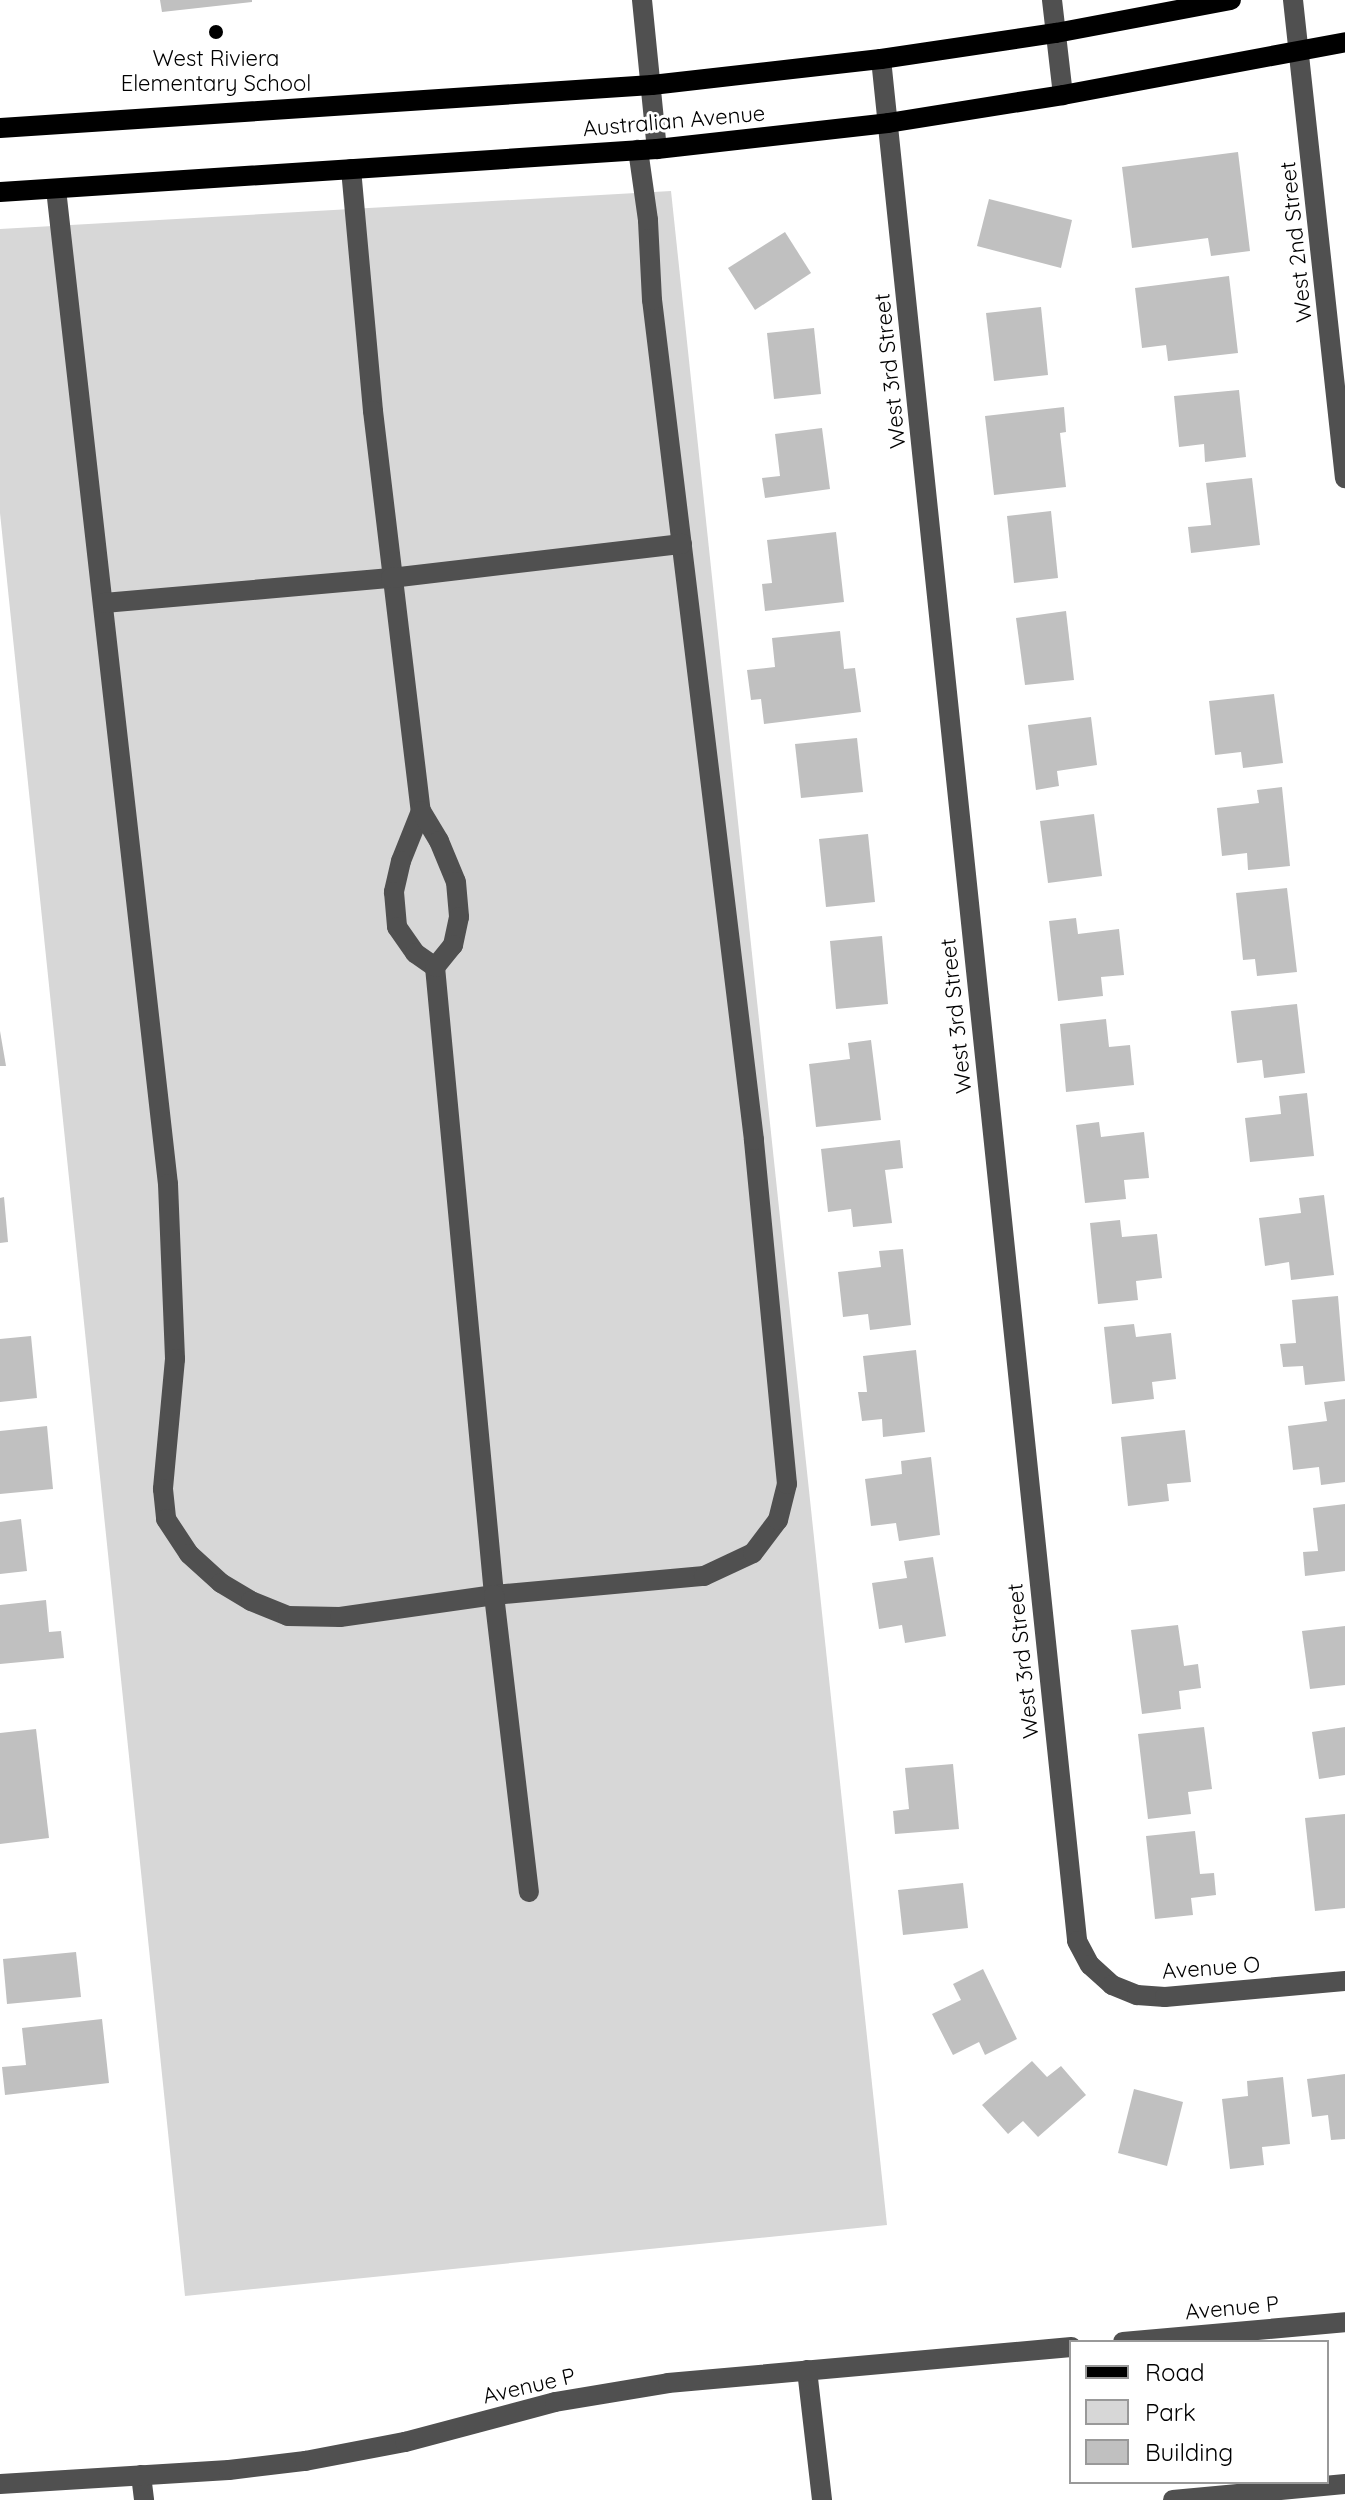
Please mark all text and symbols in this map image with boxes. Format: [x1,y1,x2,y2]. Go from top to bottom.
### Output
marker: West Riviera Elementary School [207,23,225,41]
place label: West Riviera Elementary School [121,45,311,96]
street label: Australian Avenue [582,100,766,142]
street label: West 2nd Street [1274,160,1318,324]
street label: West 3rd Street [869,292,911,450]
street label: West 3rd Street [935,937,977,1095]
street label: West 3rd Street [1002,1582,1044,1740]
street label: Avenue O [1161,1951,1261,1985]
street label: Avenue P [1184,2291,1280,2325]
legend [1069,2340,1329,2484]
text: Road [1145,2357,1205,2387]
street label: Avenue P [480,2363,578,2409]
text: Park [1145,2397,1196,2427]
text: Building [1145,2437,1233,2467]

